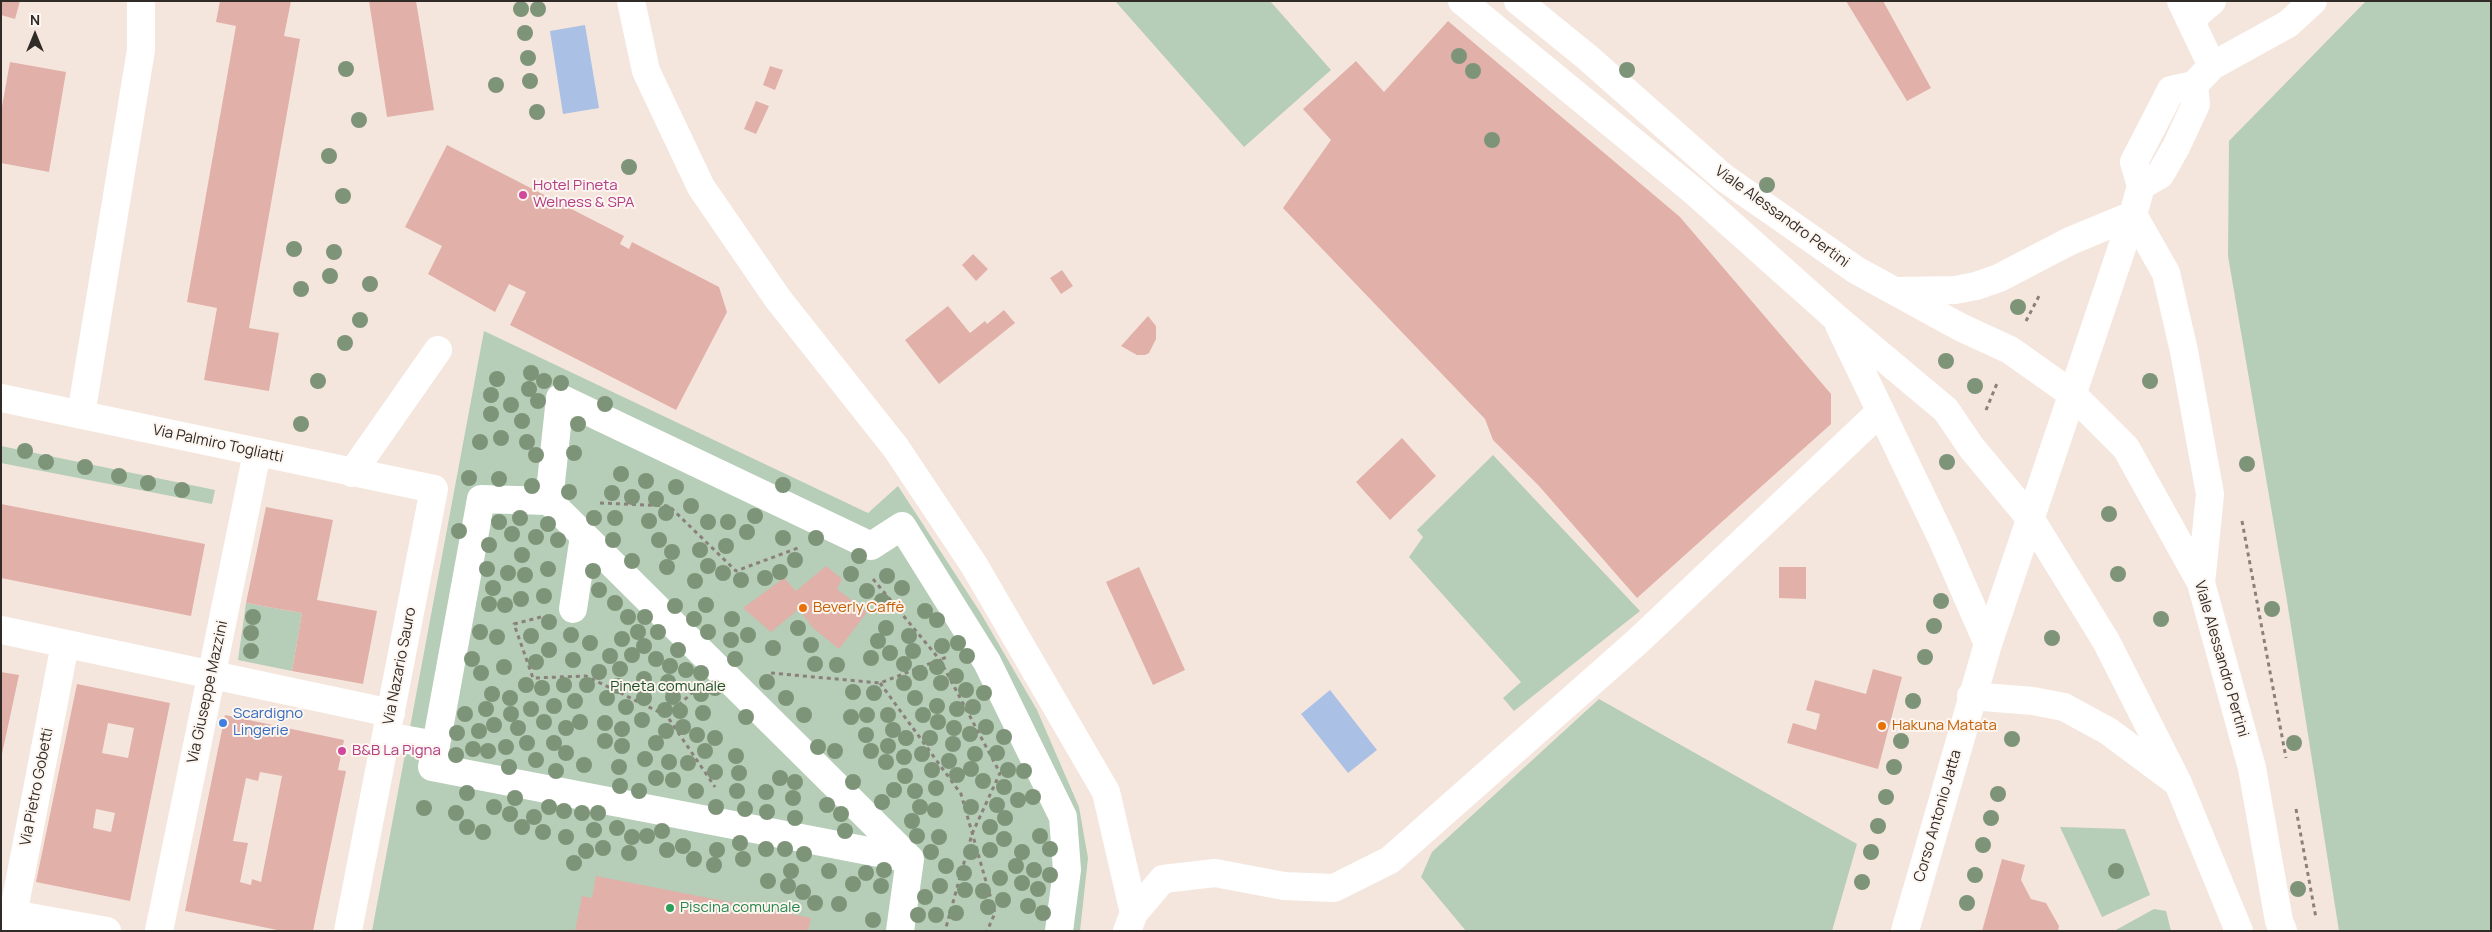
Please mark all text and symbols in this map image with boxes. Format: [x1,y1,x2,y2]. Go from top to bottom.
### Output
north arrow [10,10,60,60]
text: N [30,10,40,29]
street label: Viale Alessandro Pertini [1711,162,1853,272]
place label: Hotel Pineta Welness & SPA [533,177,635,212]
marker: Hotel Pineta Welness & SPA [517,189,529,201]
street label: Via Palmiro Togliatti [151,421,285,467]
street label: Viale Alessandro Pertini [2190,579,2252,739]
place label: Beverly Caffè [813,599,904,617]
marker: Beverly Caffè [797,602,809,614]
street label: Via Nazario Sauro [380,606,420,726]
street label: Via Giuseppe Mazzini [184,619,232,765]
park label: Pineta comunale [610,678,726,696]
place label: Scardigno Lingerie [233,705,303,740]
marker: Scardigno Lingerie [217,717,229,729]
place label: Hakuna Matata [1892,717,1997,735]
marker: Hakuna Matata [1876,720,1888,732]
street label: Via Pietro Gobetti [17,726,57,848]
place label: B&B La Pigna [352,742,441,760]
marker: B&B La Pigna [336,745,348,757]
street label: Corso Antonio Jatta [1911,748,1965,884]
place label: Piscina comunale [680,899,800,917]
marker: Piscina comunale [664,902,676,914]

